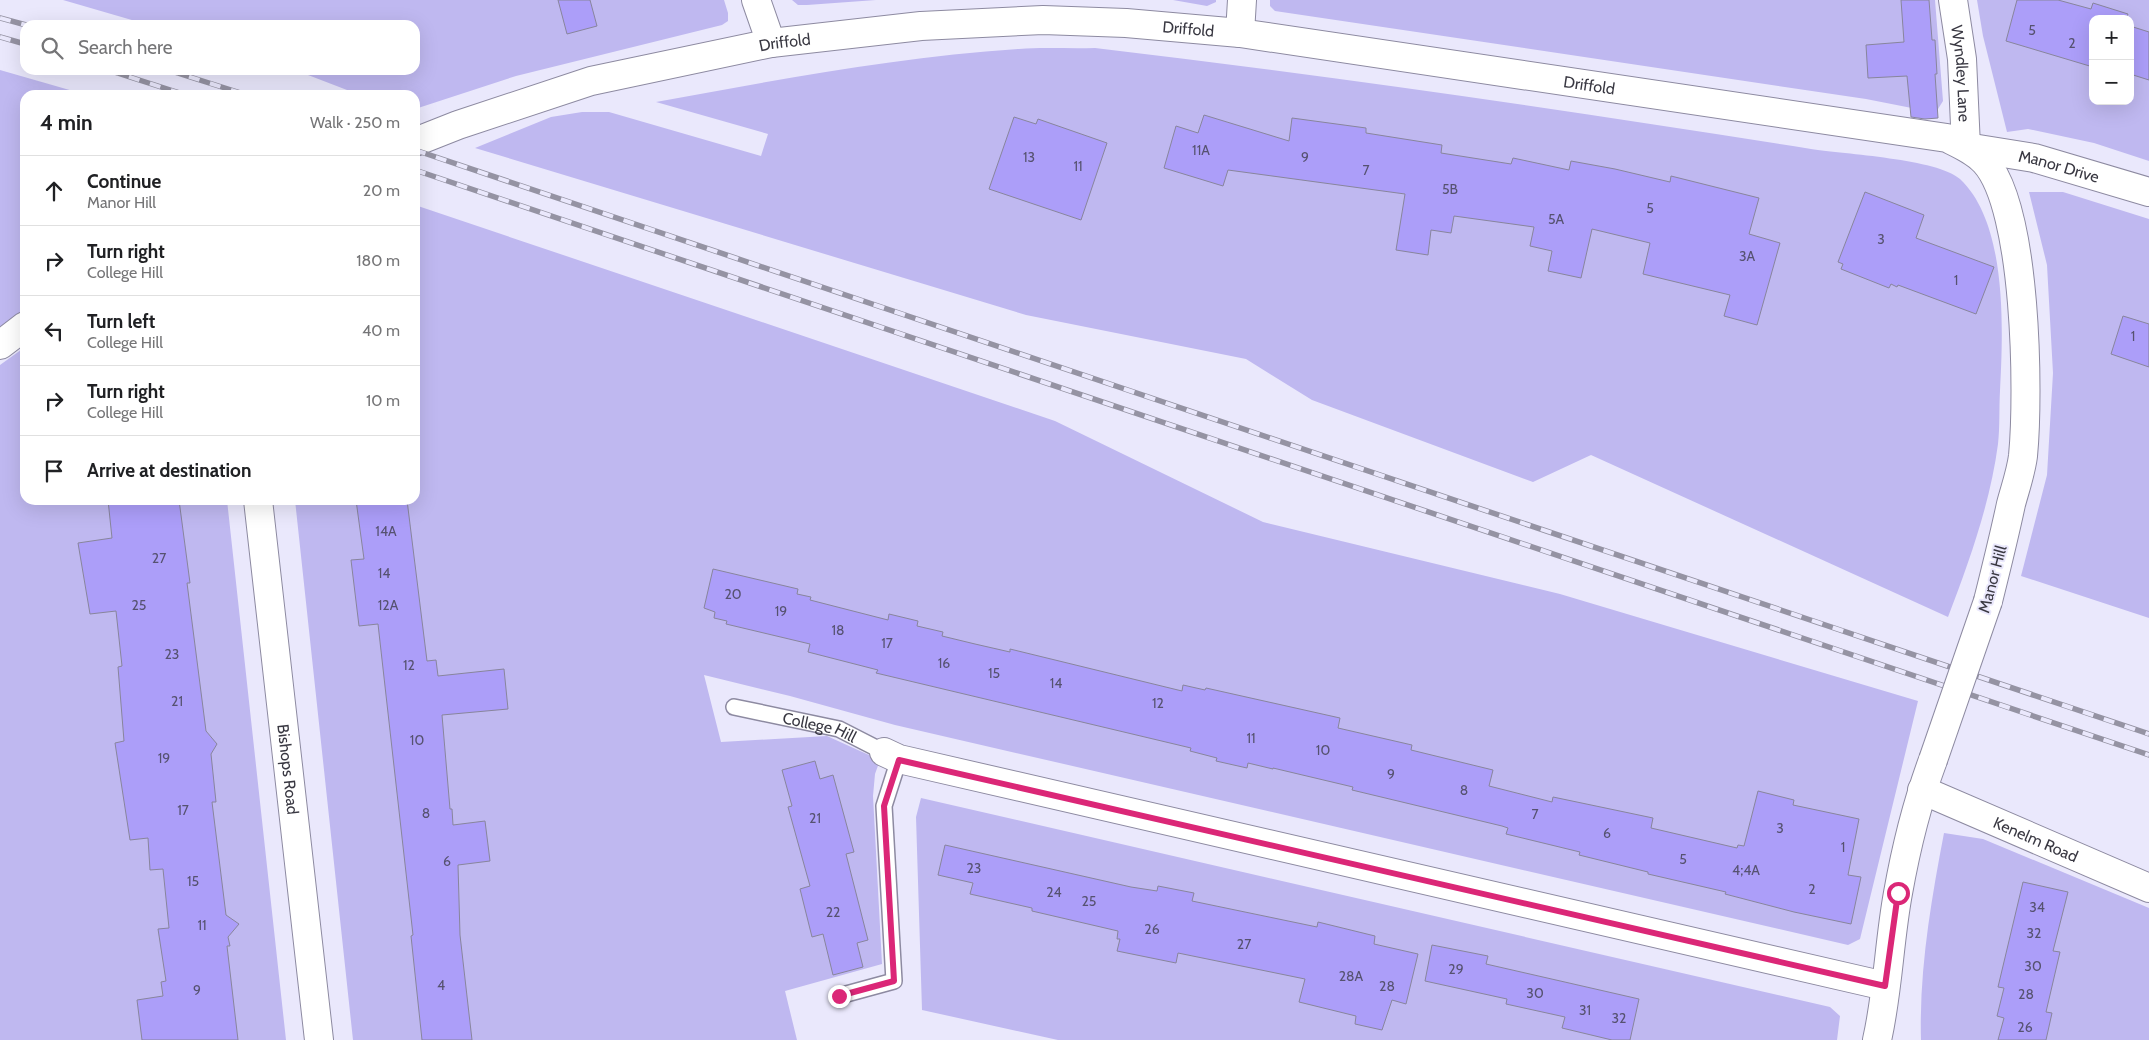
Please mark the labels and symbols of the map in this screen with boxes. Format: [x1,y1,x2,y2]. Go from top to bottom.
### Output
street label: Driffold [1162,17,1215,41]
house number: 5 [2028,21,2036,39]
street label: Wyndley Lane [1947,24,1974,122]
street label: Driffold [757,30,812,55]
house number: 2 [2068,34,2076,52]
street label: Driffold [1562,72,1616,99]
house number: 11A [1192,141,1210,159]
street label: Manor Drive [2017,147,2101,187]
house number: 13 [1023,148,1035,166]
house number: 9 [1301,148,1309,166]
house number: 11 [1073,157,1083,175]
house number: 7 [1362,161,1370,179]
house number: 5B [1442,180,1458,198]
house number: 5 [1646,199,1654,217]
house number: 5A [1548,210,1564,228]
house number: 3 [1877,230,1885,248]
house number: 3A [1739,247,1755,265]
house number: 1 [1954,271,1958,289]
house number: 1 [2131,327,2135,345]
house number: 14A [375,522,397,540]
street label: Manor Hill [1974,543,2011,615]
house number: 27 [152,549,166,567]
house number: 14 [378,564,390,582]
house number: 20 [724,585,742,603]
house number: 25 [132,596,146,614]
house number: 12A [378,596,399,614]
house number: 19 [775,602,787,620]
house number: 18 [831,621,845,639]
house number: 17 [881,634,893,652]
house number: 23 [165,645,179,663]
house number: 16 [938,654,950,672]
house number: 12 [403,656,415,674]
house number: 15 [988,664,1000,682]
house number: 14 [1050,674,1062,692]
house number: 21 [171,692,183,710]
house number: 12 [1152,694,1164,712]
street label: College Hill [781,708,860,747]
street label: Bishops Road [273,723,302,816]
house number: 11 [1246,729,1256,747]
house number: 10 [410,731,424,749]
house number: 10 [1316,741,1330,759]
house number: 19 [158,749,170,767]
house number: 9 [1387,765,1395,783]
house number: 8 [1460,781,1468,799]
house number: 17 [177,801,189,819]
house number: 8 [422,804,430,822]
house number: 7 [1531,805,1539,823]
house number: 21 [809,809,821,827]
street label: Kenelm Road [1991,813,2081,866]
house number: 3 [1776,819,1784,837]
house number: 6 [1603,824,1611,842]
house number: 1 [1841,838,1845,856]
house number: 5 [1679,850,1687,868]
house number: 6 [443,852,451,870]
house number: 23 [967,859,981,877]
house number: 4;4A [1732,861,1760,879]
house number: 15 [187,872,199,890]
house number: 2 [1808,880,1816,898]
route start [1887,882,1910,905]
house number: 24 [1046,883,1062,901]
house number: 25 [1082,892,1096,910]
house number: 34 [2029,898,2045,916]
house number: 22 [826,903,840,921]
house number: 11 [197,916,207,934]
house number: 26 [1144,920,1160,938]
house number: 32 [2027,924,2041,942]
house number: 27 [1237,935,1251,953]
house number: 30 [2024,957,2042,975]
house number: 29 [1448,960,1464,978]
house number: 28A [1339,967,1364,985]
house number: 4 [437,976,445,994]
house number: 28 [1379,977,1395,995]
house number: 9 [193,981,201,999]
house number: 30 [1526,984,1544,1002]
route end [828,985,851,1008]
house number: 28 [2018,985,2034,1003]
house number: 31 [1579,1001,1591,1019]
house number: 32 [1612,1009,1626,1027]
house number: 26 [2017,1018,2033,1036]

